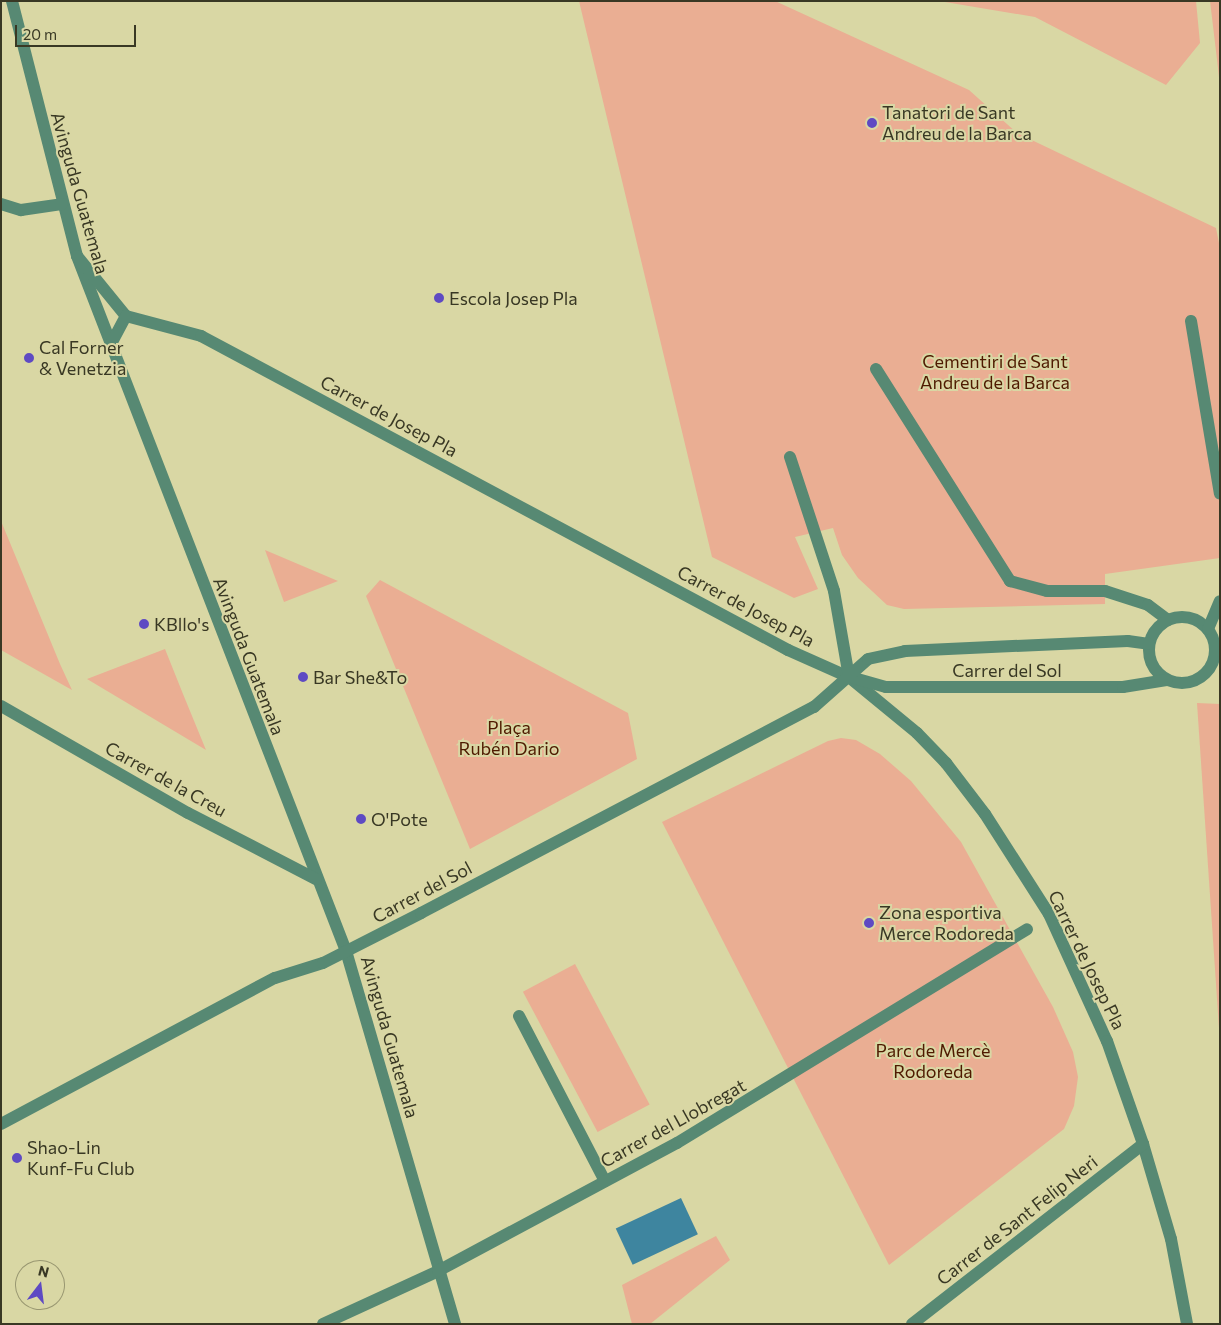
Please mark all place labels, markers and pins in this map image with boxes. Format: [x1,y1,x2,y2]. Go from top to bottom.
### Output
place label: Tanatori de Sant Andreu de la Barca [882,102,1032,144]
marker: Tanatori de Sant Andreu de la Barca [866,117,878,129]
place label: Escola Josep Pla [449,287,578,309]
marker: Escola Josep Pla [433,292,445,304]
place label: Cal Forner & Venetzia [39,337,126,379]
marker: Cal Forner & Venetzia [23,352,35,364]
place label: KBllo's [154,613,209,635]
marker: KBllo's [138,618,150,630]
place label: Bar She&To [313,666,407,688]
marker: Bar She&To [297,671,309,683]
place label: O'Pote [371,808,428,830]
marker: O'Pote [355,813,367,825]
place label: Zona esportiva Merce Rodoreda [879,902,1014,944]
marker: Zona esportiva Merce Rodoreda [863,917,875,929]
place label: Shao-Lin Kunf-Fu Club [27,1137,135,1180]
marker: Shao-Lin Kunf-Fu Club [11,1152,23,1164]

